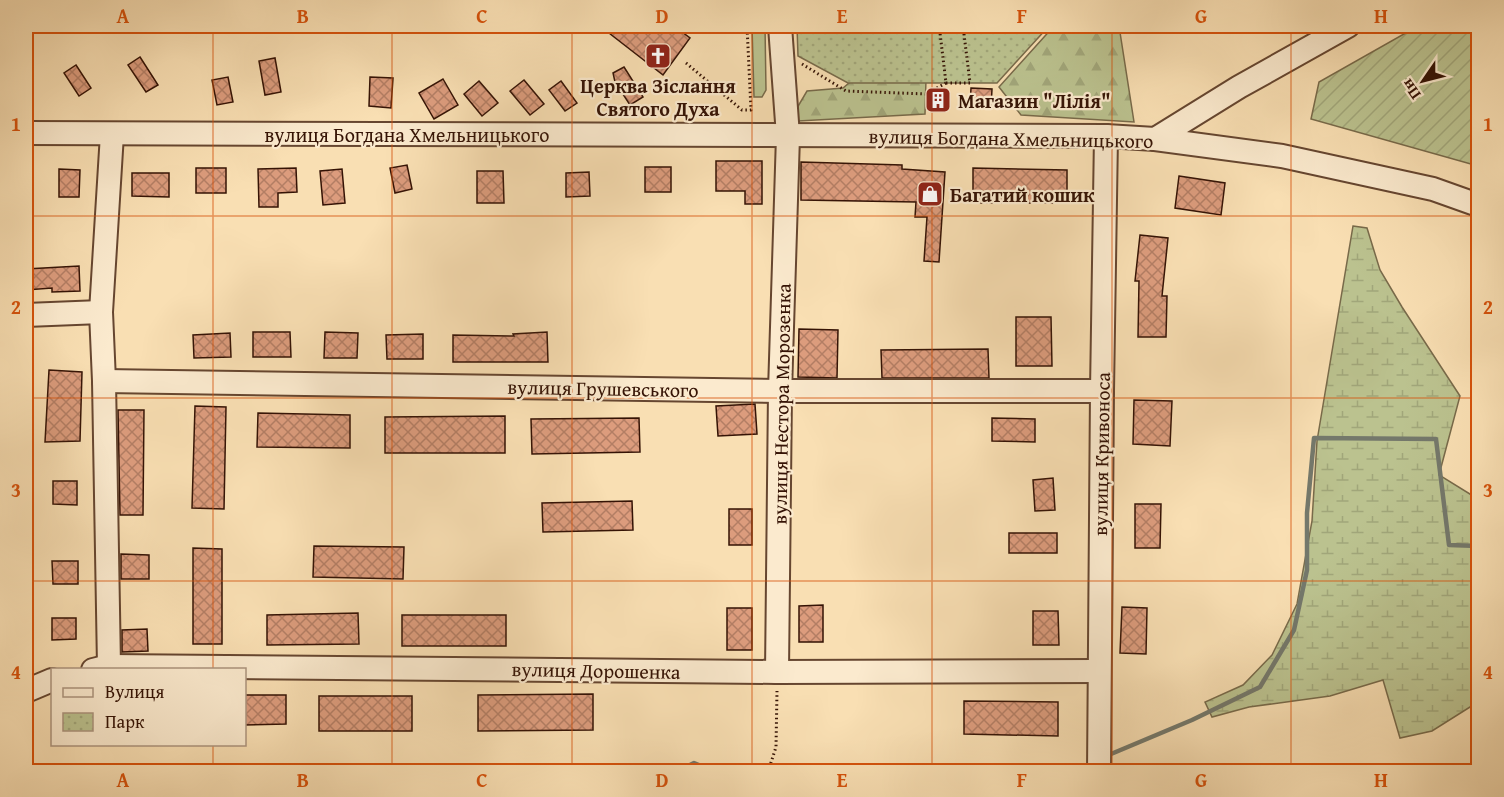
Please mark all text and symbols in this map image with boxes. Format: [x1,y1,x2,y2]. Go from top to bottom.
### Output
text: A [117,1,130,30]
text: B [297,1,309,30]
text: C [476,1,488,30]
text: D [655,1,669,30]
text: E [837,1,848,30]
text: F [1017,1,1027,30]
text: G [1195,1,1207,30]
text: H [1374,1,1388,30]
church icon: Церква Зіслання Святого Духа [643,41,673,71]
north arrow [1393,51,1453,111]
place label: Церква Зіслання Святого Духа [580,71,736,123]
text: Пн [1395,74,1426,105]
building icon: Магазин "Лілія" [923,85,953,115]
place label: Магазин "Лілія" [958,86,1111,115]
text: 1 [11,109,21,138]
text: 1 [1483,109,1493,138]
street label: вулиця Богдана Хмельницького [265,120,549,149]
street label: вулиця Богдана Хмельницького [868,121,1154,155]
shop icon: Багатий кошик [915,179,945,209]
place label: Багатий кошик [950,180,1095,209]
street label: вулиця Нестора Морозенка [764,283,798,525]
text: 2 [11,292,21,321]
text: 2 [1483,292,1493,321]
street label: вулиця Кривоноса [1085,371,1117,536]
street label: вулиця Грушевського [507,372,699,404]
text: 3 [11,475,21,504]
text: 3 [1483,475,1493,504]
street label: вулиця Дорошенка [511,654,681,686]
text: 4 [11,657,21,686]
text: 4 [1483,657,1493,686]
legend [51,668,246,746]
text: Вулиця [105,678,164,705]
text: Парк [105,708,145,735]
text: A [117,765,130,794]
text: B [297,765,309,794]
text: C [476,765,488,794]
text: D [655,765,669,794]
text: E [837,765,848,794]
text: F [1017,765,1027,794]
text: G [1195,765,1207,794]
text: H [1374,765,1388,794]

